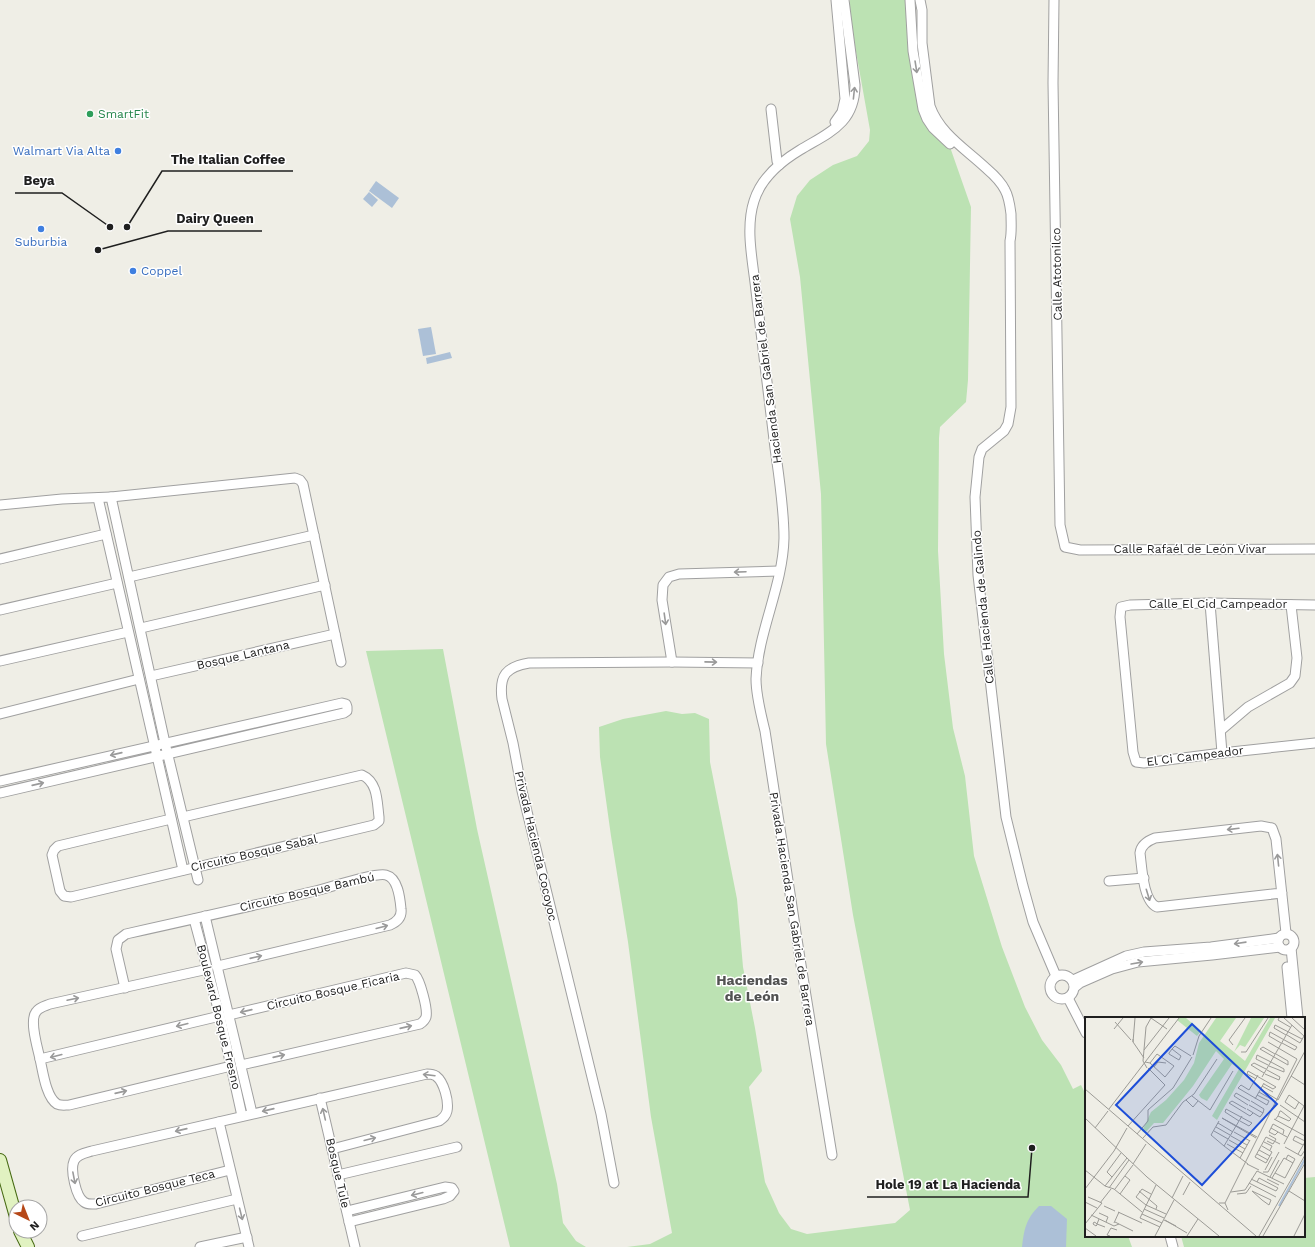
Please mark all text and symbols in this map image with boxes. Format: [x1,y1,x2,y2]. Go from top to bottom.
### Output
one-way arrow [912,60,920,73]
one-way arrow [850,87,858,100]
place label: SmartFit [98,107,149,121]
marker: SmartFit [85,109,95,119]
place label: Walmart Via Alta [13,144,110,158]
marker: Walmart Via Alta [113,146,123,156]
callout: The Italian Coffee [162,146,293,171]
text: The Italian Coffee [171,152,286,167]
callout: Beya [15,168,62,193]
text: Beya [24,173,55,188]
callout: Dairy Queen [168,206,262,231]
text: Dairy Queen [176,211,254,226]
marker: Suburbia [36,224,46,234]
street label: Calle Atotonilco [1049,227,1065,321]
place label: Suburbia [15,235,67,249]
place label: Coppel [141,264,182,278]
marker: Coppel [128,266,138,276]
street label: Hacienda San Gabriel de Barrera [747,273,785,464]
street label: Calle Hacienda de Galindo [969,530,997,684]
street label: Calle Rafaél de León Vivar [1113,542,1267,556]
one-way arrow [734,569,747,576]
street label: Calle El Cid Campeador [1149,597,1287,611]
one-way arrow [661,612,669,625]
street label: Bosque Lantana [195,637,291,672]
one-way arrow [704,658,717,666]
street label: El Ci Campeador [1146,743,1245,769]
one-way arrow [110,751,123,759]
street label: Privada Hacienda Cocoyoc [512,770,560,923]
one-way arrow [31,780,44,788]
street label: Privada Hacienda San Gabriel de Barrera [767,791,817,1027]
one-way arrow [1227,825,1240,833]
street label: Circuito Bosque Sabal [189,832,319,874]
one-way arrow [1275,854,1282,867]
street label: Circuito Bosque Bambú [238,870,376,914]
one-way arrow [1145,888,1152,901]
one-way arrow [375,923,388,930]
one-way arrow [1234,939,1247,947]
street label: Boulevard Bosque Fresno [194,943,244,1091]
one-way arrow [249,953,262,961]
one-way arrow [1130,959,1143,967]
street label: Circuito Bosque Ficaria [265,969,401,1013]
district label: Haciendas de León [716,972,788,1004]
one-way arrow [67,995,80,1003]
one-way arrow [240,1008,253,1015]
inset map [1085,1017,1305,1237]
one-way arrow [176,1022,189,1030]
one-way arrow [399,1023,412,1031]
one-way arrow [49,1052,62,1060]
one-way arrow [272,1052,285,1059]
one-way arrow [423,1071,436,1079]
one-way arrow [114,1088,127,1096]
one-way arrow [262,1106,275,1114]
one-way arrow [319,1108,327,1121]
one-way arrow [175,1127,188,1135]
one-way arrow [363,1135,376,1142]
street label: Bosque Tule [323,1137,353,1209]
street label: Circuito Bosque Teca [94,1166,217,1210]
one-way arrow [70,1171,78,1184]
callout: Hole 19 at La Hacienda [867,1172,1028,1197]
text: Hole 19 at La Hacienda [875,1177,1021,1192]
one-way arrow [411,1191,424,1198]
north arrow [8,1199,48,1239]
one-way arrow [238,1207,245,1220]
text: N [27,1218,42,1233]

